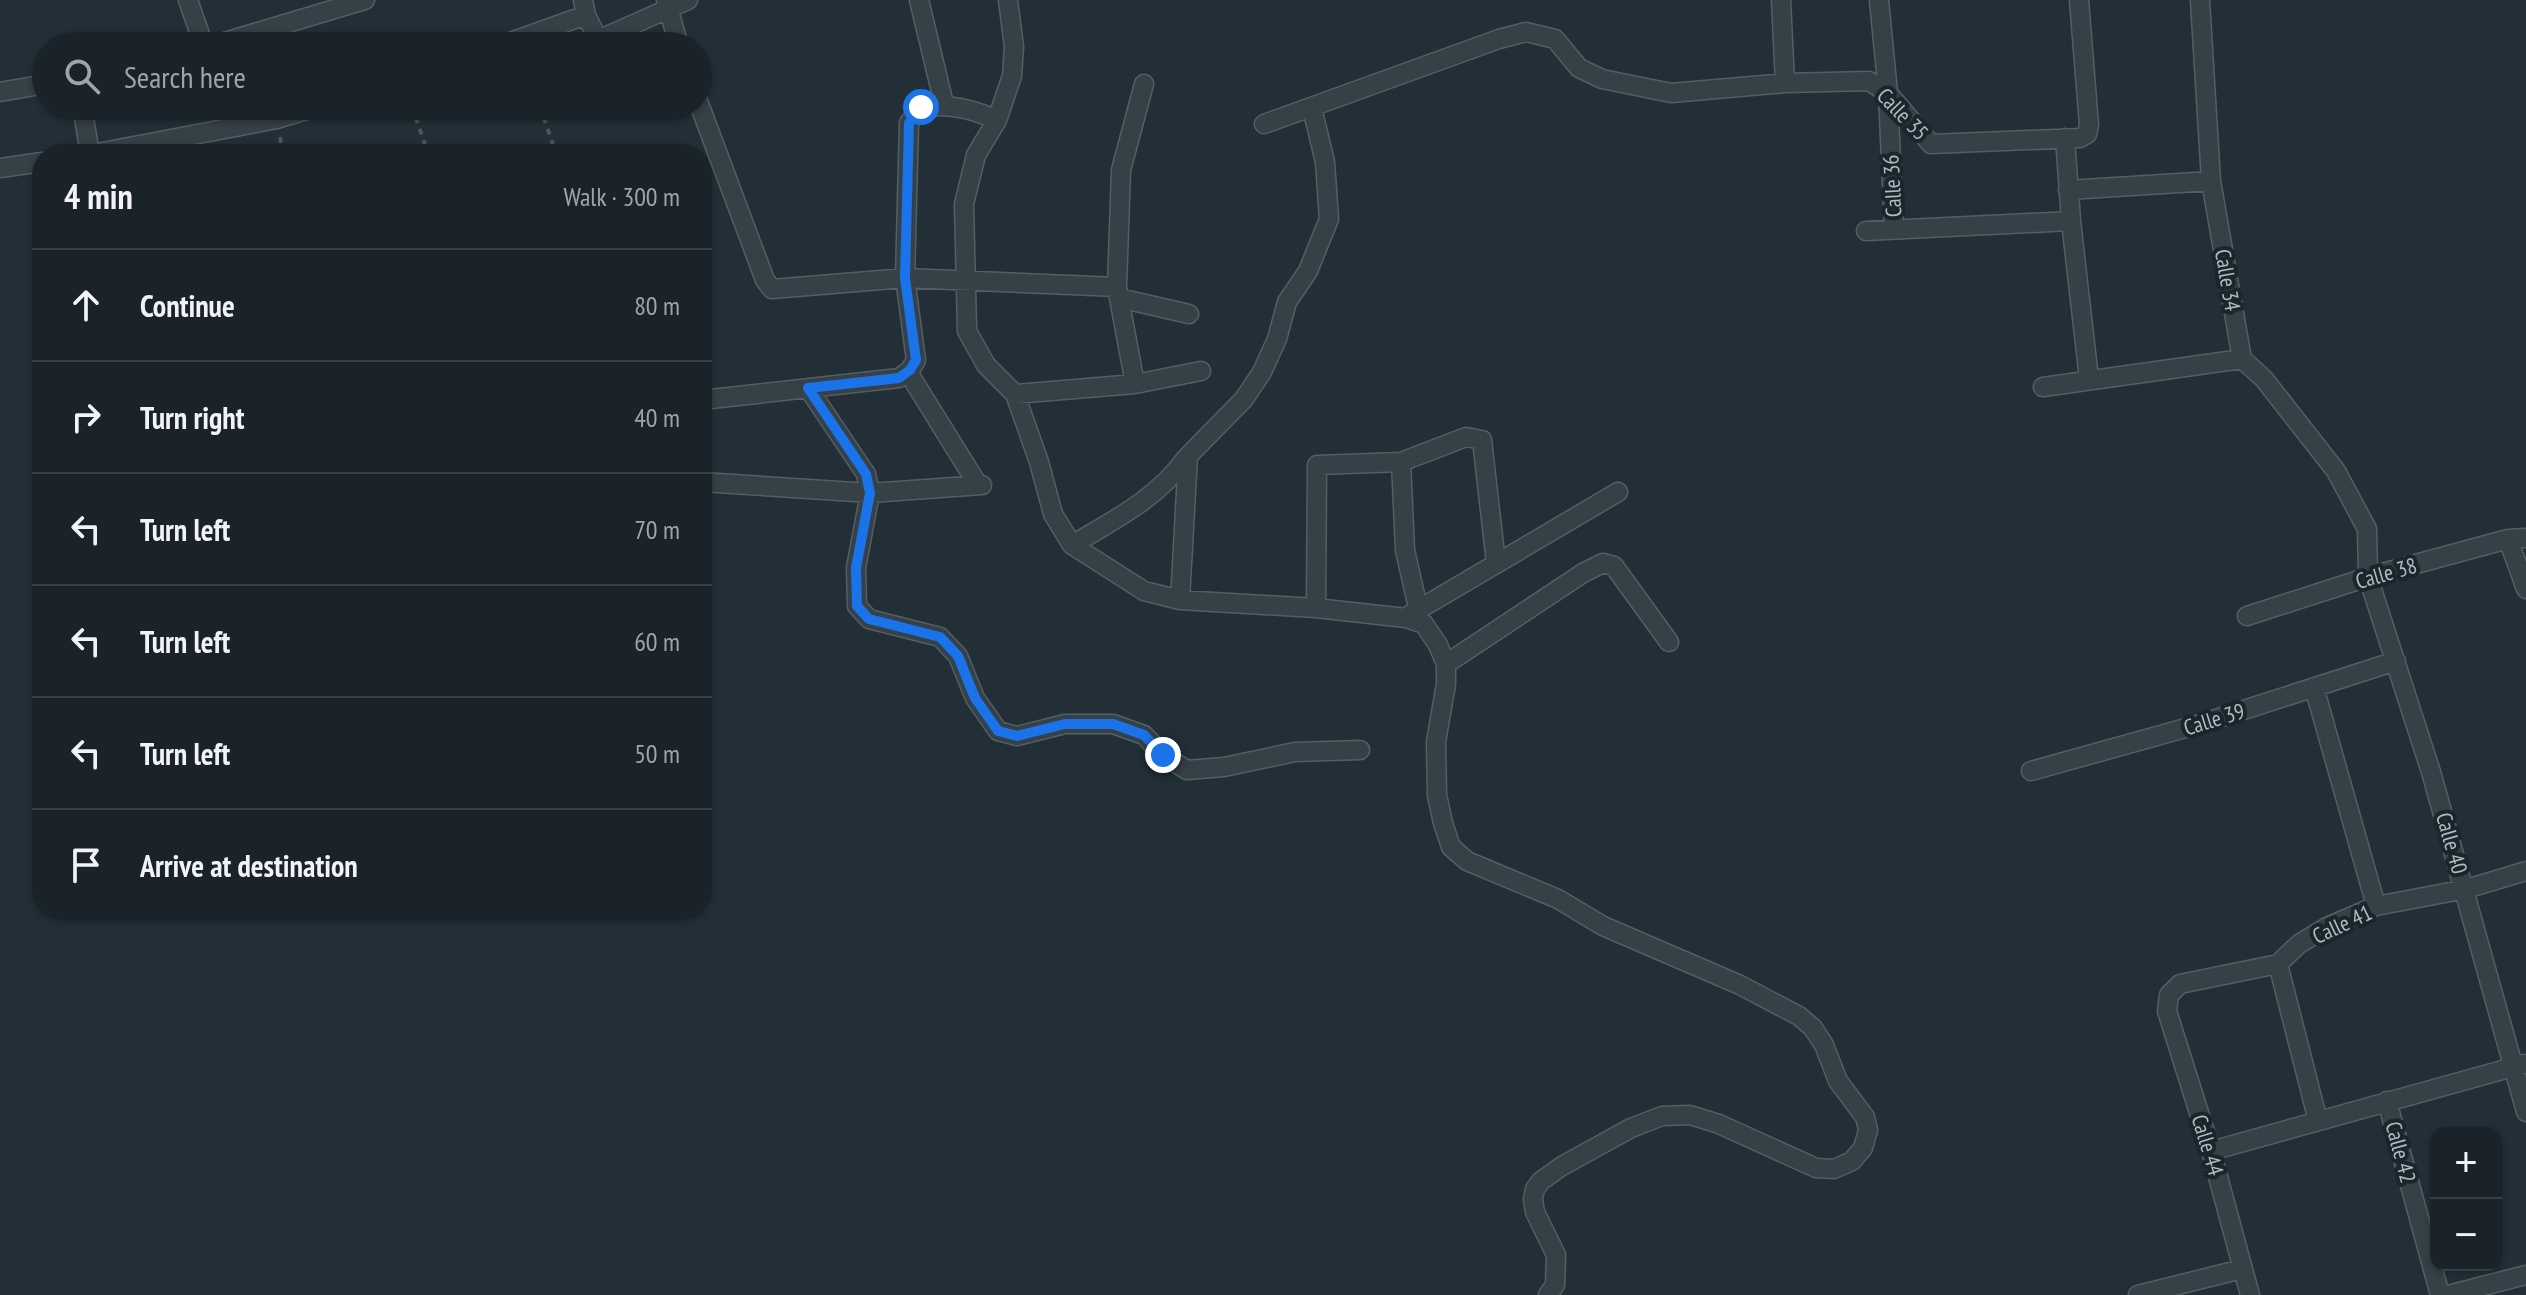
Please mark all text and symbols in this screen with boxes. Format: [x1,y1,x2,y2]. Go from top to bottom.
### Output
search box [32,32,712,120]
icon: search [60,54,104,98]
text: Search here [124,57,246,96]
street label: Calle 35 [1871,82,1935,146]
route start [903,89,939,125]
street label: Calle 36 [1876,154,1908,218]
text: 4 min [64,174,133,218]
text: Walk · 300 m [563,180,680,213]
street label: Calle 34 [2209,247,2247,313]
icon: ahead [64,283,108,327]
text: Continue [140,286,235,325]
text: 80 m [634,289,680,322]
icon: right [64,395,108,439]
text: Turn right [140,398,244,437]
text: 40 m [634,401,680,434]
icon: left [64,507,108,551]
text: Turn left [140,510,230,549]
text: 70 m [634,513,680,546]
street label: Calle 38 [2352,551,2420,595]
icon: left [64,619,108,663]
text: Turn left [140,622,230,661]
text: 60 m [634,625,680,658]
street label: Calle 39 [2180,696,2248,742]
icon: left [64,731,108,775]
text: Turn left [140,734,230,773]
text: 50 m [634,737,680,770]
route end [1145,737,1181,773]
street label: Calle 40 [2430,809,2474,877]
icon: arrive [64,843,108,887]
text: Arrive at destination [140,846,358,885]
street label: Calle 41 [2308,898,2376,950]
street label: Calle 44 [2185,1111,2231,1179]
street label: Calle 42 [2379,1118,2423,1186]
map controls [2430,1127,2502,1271]
button: + [2430,1127,2502,1199]
button: − [2430,1199,2502,1271]

